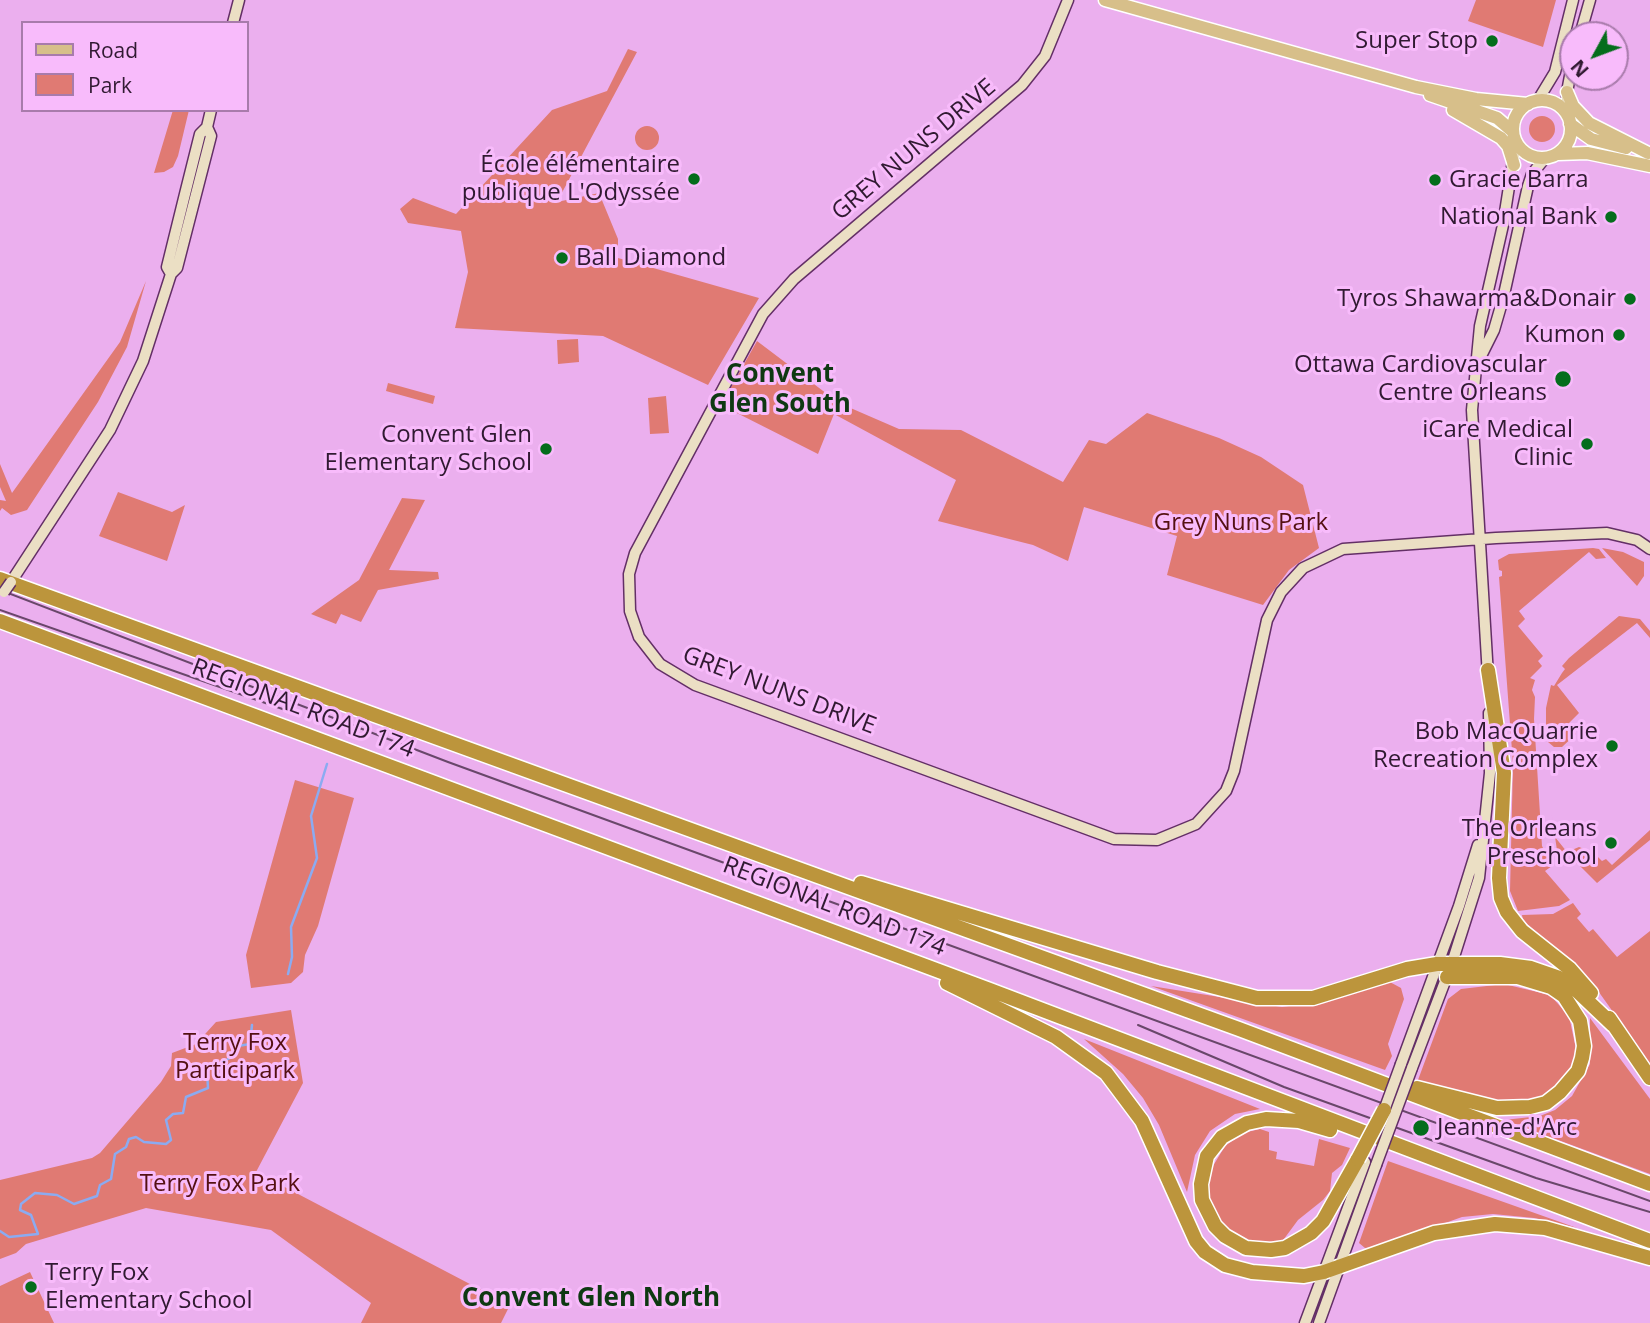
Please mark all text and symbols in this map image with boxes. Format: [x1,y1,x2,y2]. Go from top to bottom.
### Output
legend [21,21,248,112]
north arrow [1559,21,1629,91]
place label: Super Stop [1355,27,1478,55]
marker: Super Stop [1484,33,1500,49]
text: Road [88,36,138,64]
text: N [1565,54,1595,83]
text: Park [88,71,132,99]
street label: GREY NUNS DRIVE [826,73,1002,227]
place label: École élémentaire publique L'Odyssée [462,151,680,207]
place label: Gracie Barra [1449,166,1589,194]
marker: École élémentaire publique L'Odyssée [686,171,702,187]
marker: Gracie Barra [1427,172,1443,188]
place label: National Bank [1440,203,1597,231]
marker: National Bank [1603,209,1619,225]
place label: Ball Diamond [576,244,726,272]
marker: Ball Diamond [554,250,570,266]
place label: Tyros Shawarma&Donair [1337,285,1616,313]
marker: Tyros Shawarma&Donair [1622,291,1638,307]
place label: Kumon [1524,321,1605,349]
marker: Kumon [1611,327,1627,343]
place label: Ottawa Cardiovascular Centre Orleans [1294,351,1547,407]
district label: Convent Glen South [709,359,851,420]
marker: Ottawa Cardiovascular Centre Orleans [1553,369,1573,389]
place label: iCare Medical Clinic [1422,416,1573,472]
place label: Convent Glen Elementary School [324,421,532,477]
marker: iCare Medical Clinic [1579,436,1595,452]
marker: Convent Glen Elementary School [538,441,554,457]
park label: Grey Nuns Park [1154,509,1328,537]
street label: GREY NUNS DRIVE [678,641,880,741]
street label: REGIONAL ROAD 174 [187,653,419,765]
place label: Bob MacQuarrie Recreation Complex [1373,718,1598,774]
marker: Bob MacQuarrie Recreation Complex [1604,738,1620,754]
place label: The Orleans Preschool [1462,815,1597,871]
marker: The Orleans Preschool [1603,835,1619,851]
street label: REGIONAL ROAD 174 [718,851,950,963]
park label: Terry Fox Participark [175,1029,295,1085]
place label: Jeanne-d'Arc [1437,1114,1577,1142]
marker: Jeanne-d'Arc [1411,1118,1431,1138]
park label: Terry Fox Park [140,1170,300,1198]
place label: Terry Fox Elementary School [45,1259,253,1315]
marker: Terry Fox Elementary School [23,1279,39,1295]
district label: Convent Glen North [462,1283,720,1315]

